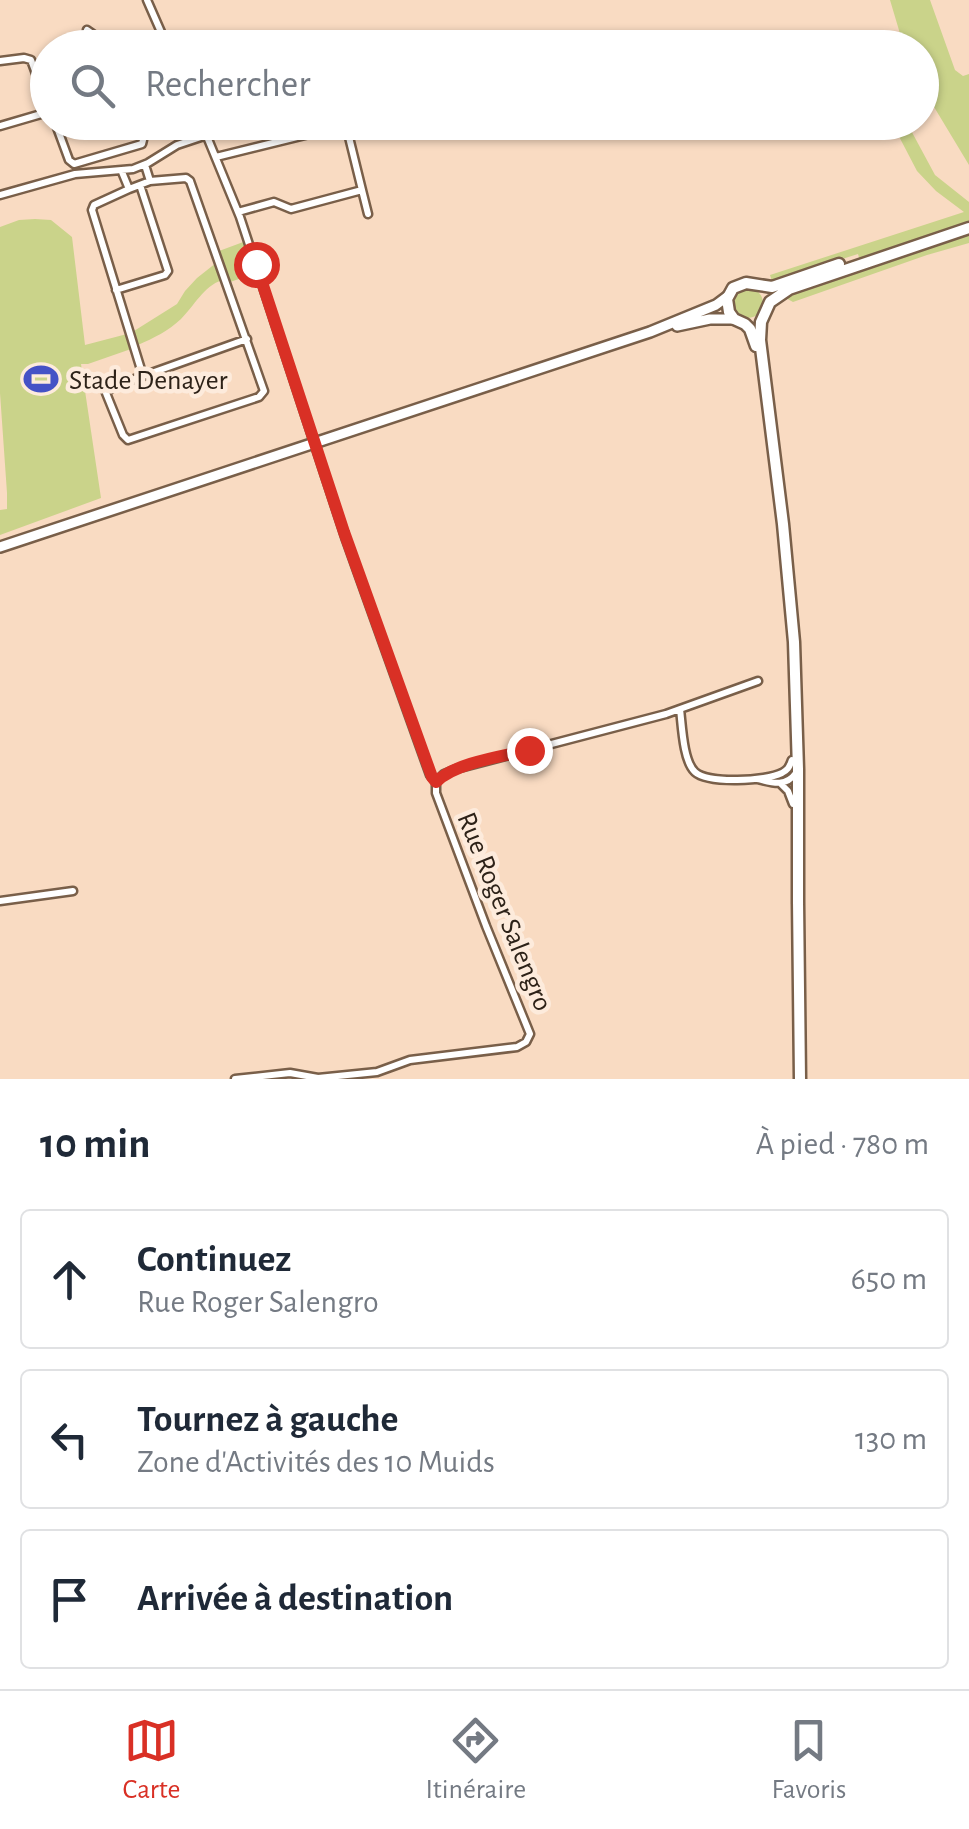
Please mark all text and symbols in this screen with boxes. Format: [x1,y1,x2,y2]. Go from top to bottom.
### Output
search box [30,30,939,140]
icon: search [65,58,120,113]
text: Rechercher [145,66,311,104]
route start [234,242,280,288]
sports icon: Stade Denayer [22,360,60,398]
place label: Stade Denayer [69,367,228,395]
route end [507,728,553,774]
street label: Rue Roger Salengro [452,808,557,1015]
text: 10 min [40,1123,150,1165]
text: À pied · 780 m [756,1128,929,1160]
text: Continuez [137,1241,291,1279]
icon: ahead [42,1252,97,1307]
text: 650 m [851,1263,927,1295]
text: Rue Roger Salengro [137,1286,379,1318]
text: Tournez à gauche [137,1401,399,1439]
icon: left [42,1412,97,1467]
text: 130 m [855,1423,927,1455]
text: Zone d'Activités des 10 Muids [137,1446,495,1478]
icon: arrive [42,1572,97,1627]
text: Arrivée à destination [137,1580,453,1618]
tab: Carte [123,1713,180,1807]
tab: Itinéraire [426,1713,526,1807]
tab: Favoris [771,1713,846,1807]

